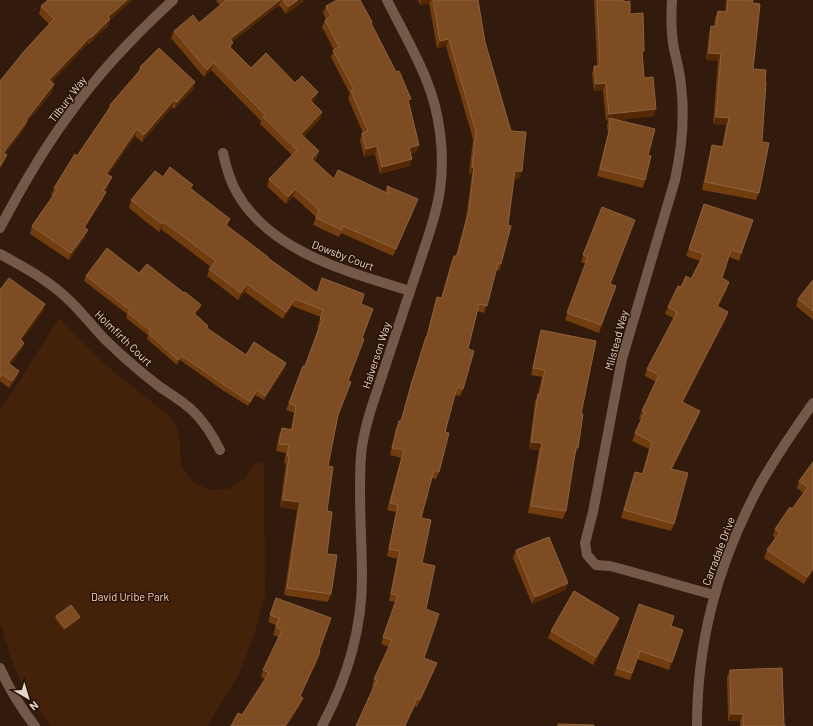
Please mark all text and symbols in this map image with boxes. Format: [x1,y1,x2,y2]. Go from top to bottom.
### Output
street label: Tilbury Way [45,73,89,125]
street label: Dowsby Court [310,237,376,273]
street label: Holmfirth Court [93,307,155,369]
street label: Milstead Way [602,309,630,371]
street label: Halverson Way [359,320,393,390]
street label: Carradale Drive [699,515,737,587]
park label: David Uribe Park [91,590,170,603]
north arrow [8,678,48,718]
text: N [28,699,41,714]

